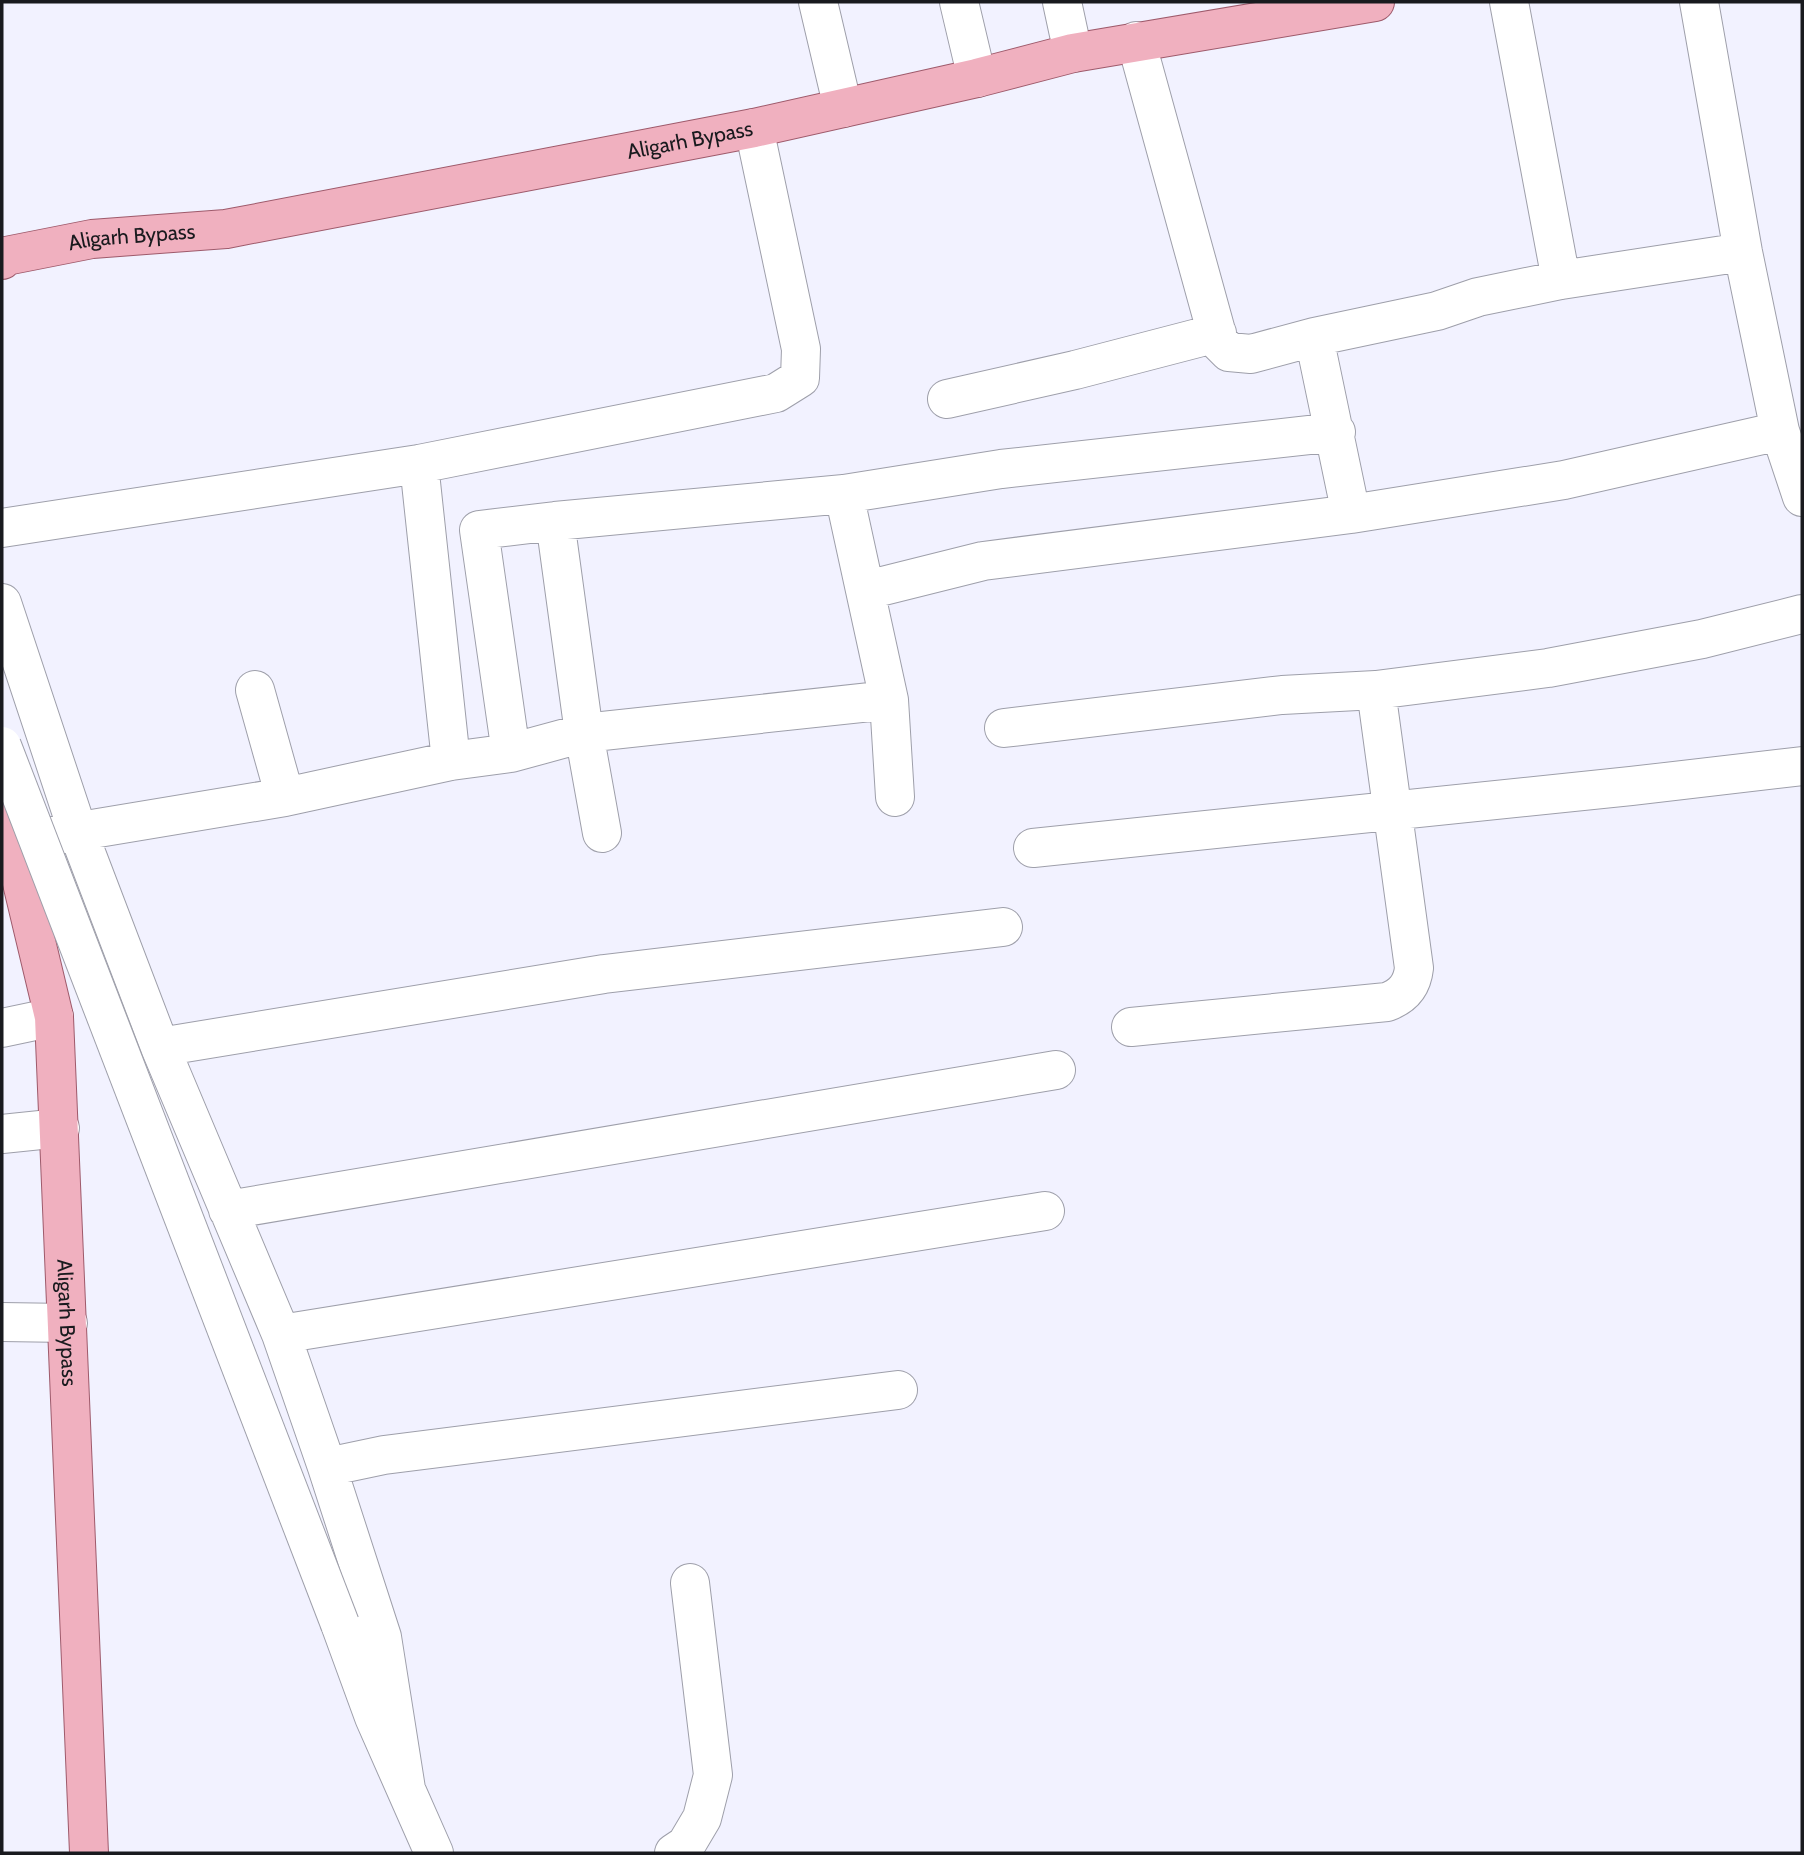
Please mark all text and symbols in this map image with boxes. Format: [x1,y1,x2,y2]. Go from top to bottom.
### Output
street label: Aligarh Bypass [625,115,755,164]
street label: Aligarh Bypass [66,218,196,255]
street label: Aligarh Bypass [52,1258,82,1387]

